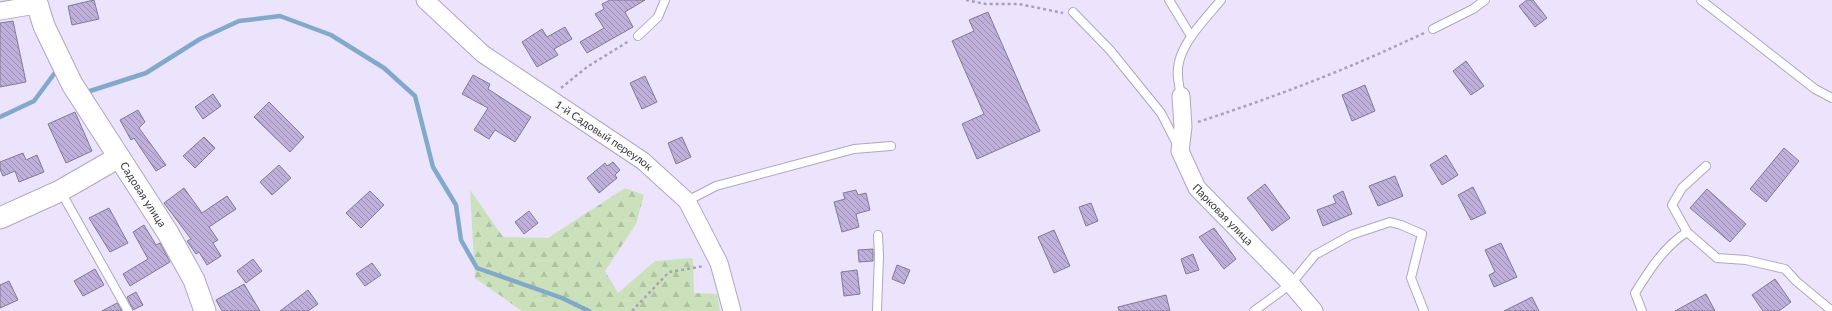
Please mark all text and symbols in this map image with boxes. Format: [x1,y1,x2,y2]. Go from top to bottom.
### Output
street label: 1-й Садовый переулок [553,97,656,173]
street label: Садовая улица [118,159,169,229]
street label: Парковая улица [1190,181,1256,247]

